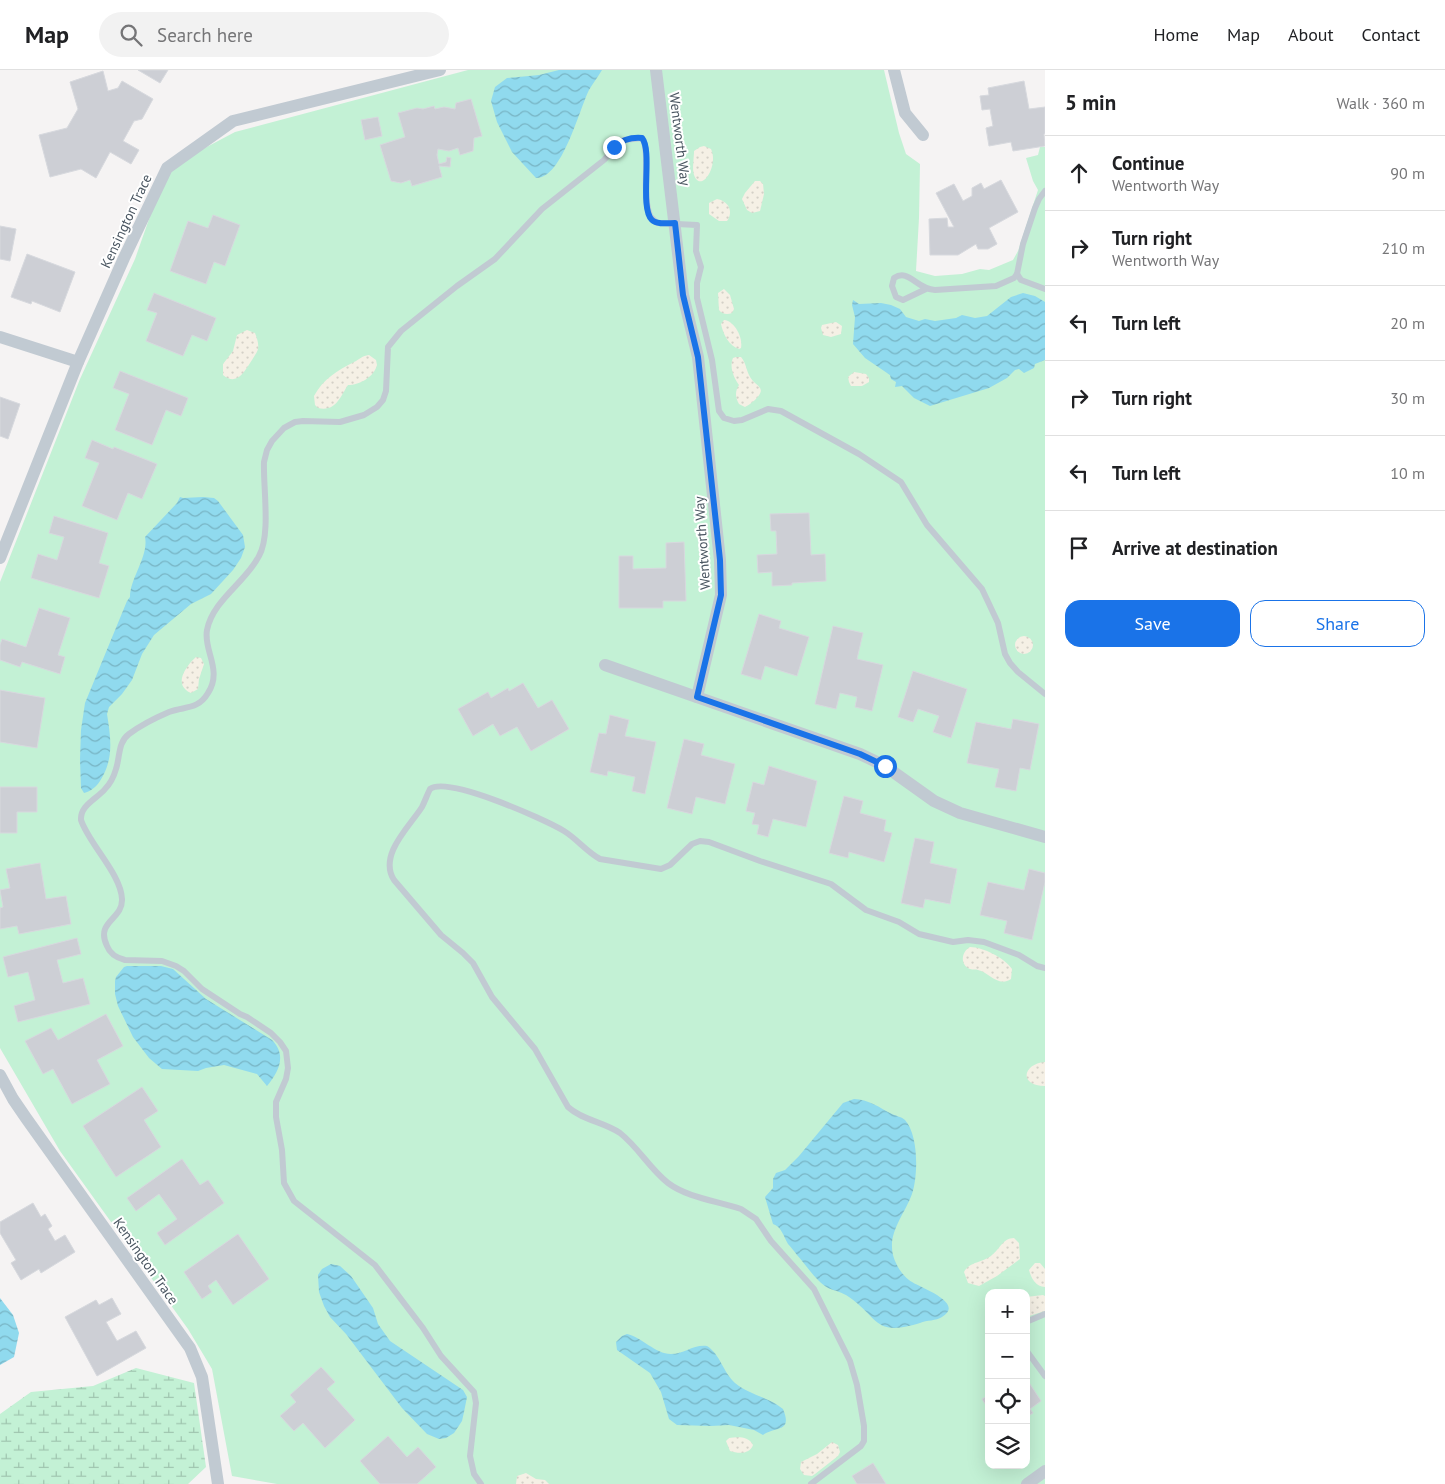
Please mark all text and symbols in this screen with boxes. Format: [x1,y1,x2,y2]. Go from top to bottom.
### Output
search box [99,12,449,57]
text: Map [25,19,69,50]
icon: search [117,21,145,49]
text: Search here [157,23,253,47]
text: Home [1153,23,1199,46]
text: Map [1227,23,1260,46]
text: About [1288,23,1334,46]
text: Contact [1362,23,1420,46]
text: 5 min [1065,89,1116,116]
street label: Wentworth Way [665,91,695,187]
text: Walk · 360 m [1336,93,1425,113]
route end [603,136,626,159]
text: Continue [1112,151,1184,175]
icon: ahead [1065,159,1093,187]
text: 90 m [1390,163,1425,183]
street label: Kensington Trace [96,171,156,271]
text: Wentworth Way [1112,175,1219,195]
text: Turn right [1112,226,1192,250]
icon: right [1065,234,1093,262]
text: 210 m [1382,238,1425,258]
text: Wentworth Way [1112,250,1219,270]
icon: left [1065,309,1093,337]
text: Turn left [1112,311,1181,335]
text: 20 m [1390,313,1425,333]
icon: right [1065,384,1093,412]
text: Turn right [1112,386,1192,410]
text: 30 m [1390,388,1425,408]
icon: left [1065,459,1093,487]
text: Turn left [1112,461,1181,485]
text: 10 m [1390,463,1425,483]
street label: Wentworth Way [690,495,714,590]
icon: arrive [1065,534,1093,562]
text: Arrive at destination [1112,536,1278,560]
button: Save [1065,600,1240,647]
button: Share [1250,600,1425,647]
route start [874,755,897,778]
street label: Kensington Trace [109,1214,183,1308]
map controls [985,1289,1030,1469]
button: + [985,1289,1030,1334]
button: − [985,1334,1030,1379]
button: locate [985,1379,1030,1424]
button: layers [985,1424,1030,1469]

